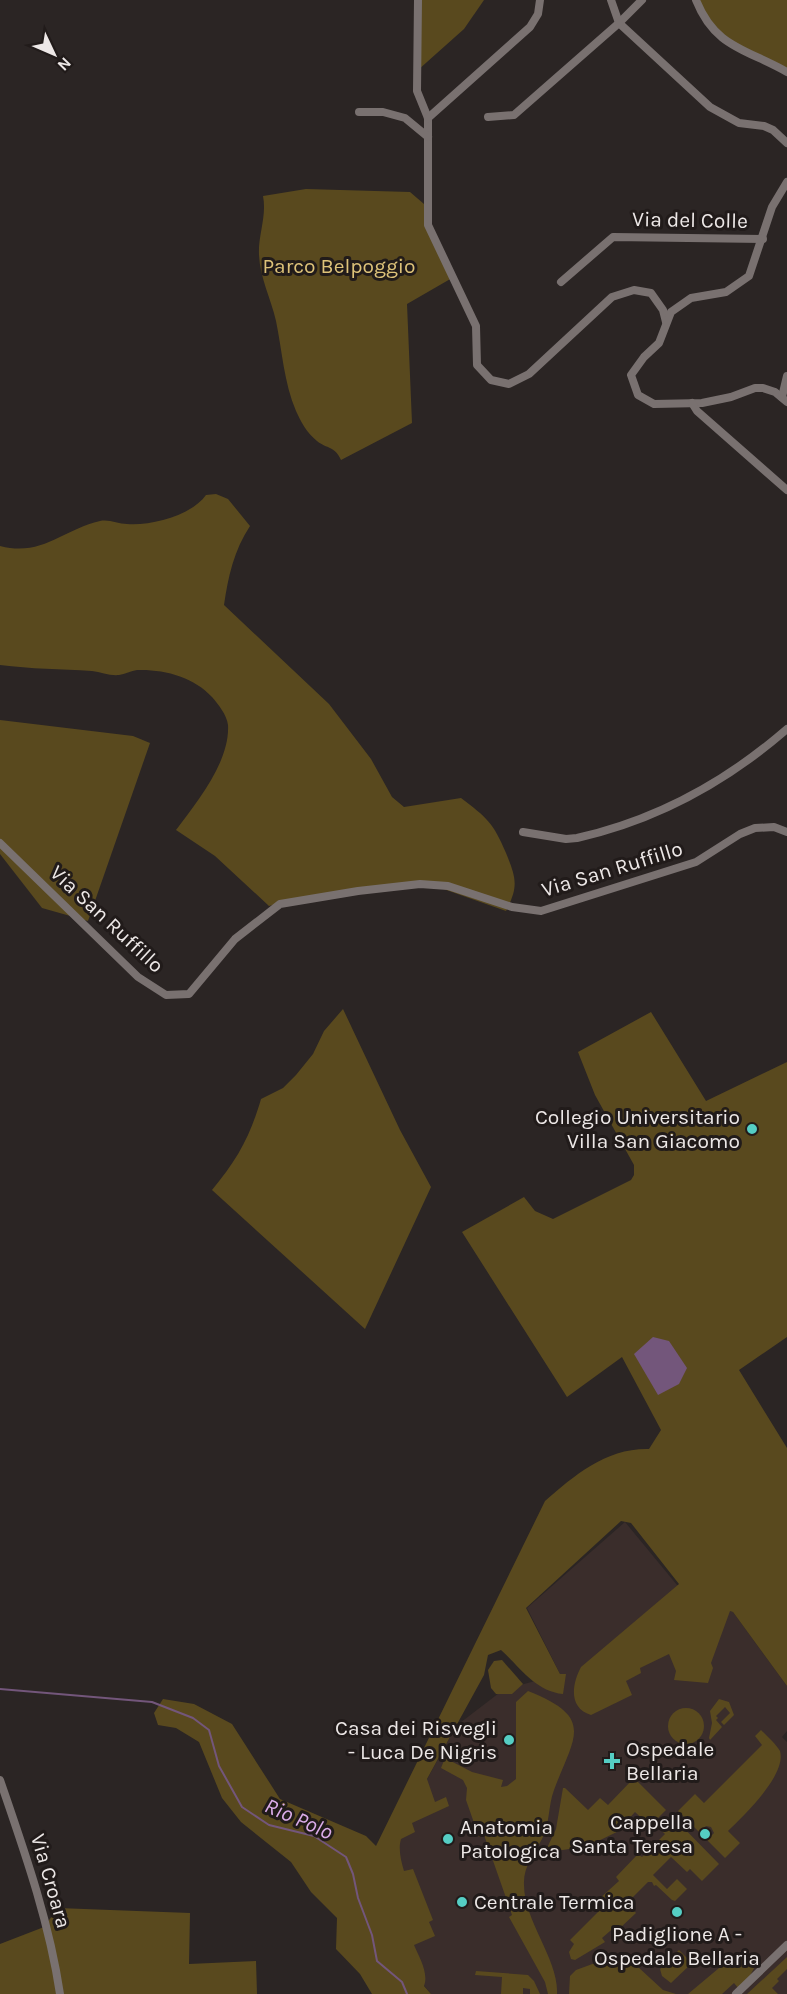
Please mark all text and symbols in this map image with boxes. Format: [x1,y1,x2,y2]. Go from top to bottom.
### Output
north arrow [24,24,84,84]
text: N [54,53,75,75]
street label: Via del Colle [632,207,748,233]
park label: Parco Belpoggio [263,254,415,278]
street label: Via San Ruffillo [539,836,685,902]
street label: Via San Ruffillo [45,860,169,978]
place label: Collegio Universitario Villa San Giacomo [535,1105,740,1153]
marker: Collegio Universitario Villa San Giacomo [745,1122,759,1136]
place label: Casa dei Risvegli - Luca De Nigris [335,1716,497,1764]
marker: Casa dei Risvegli - Luca De Nigris [502,1733,516,1747]
place label: Ospedale Bellaria [626,1737,714,1785]
marker: Ospedale Bellaria [603,1752,621,1770]
water label: Rio Polo [261,1792,337,1845]
place label: Cappella Santa Teresa [571,1810,693,1858]
place label: Anatomia Patologica [460,1815,560,1863]
marker: Cappella Santa Teresa [698,1827,712,1841]
street label: Via Croara [26,1831,76,1931]
marker: Anatomia Patologica [441,1832,455,1846]
place label: Centrale Termica [474,1890,635,1914]
marker: Centrale Termica [455,1895,469,1909]
marker: Padiglione A - Ospedale Bellaria [670,1905,684,1919]
place label: Padiglione A - Ospedale Bellaria [594,1922,760,1970]

